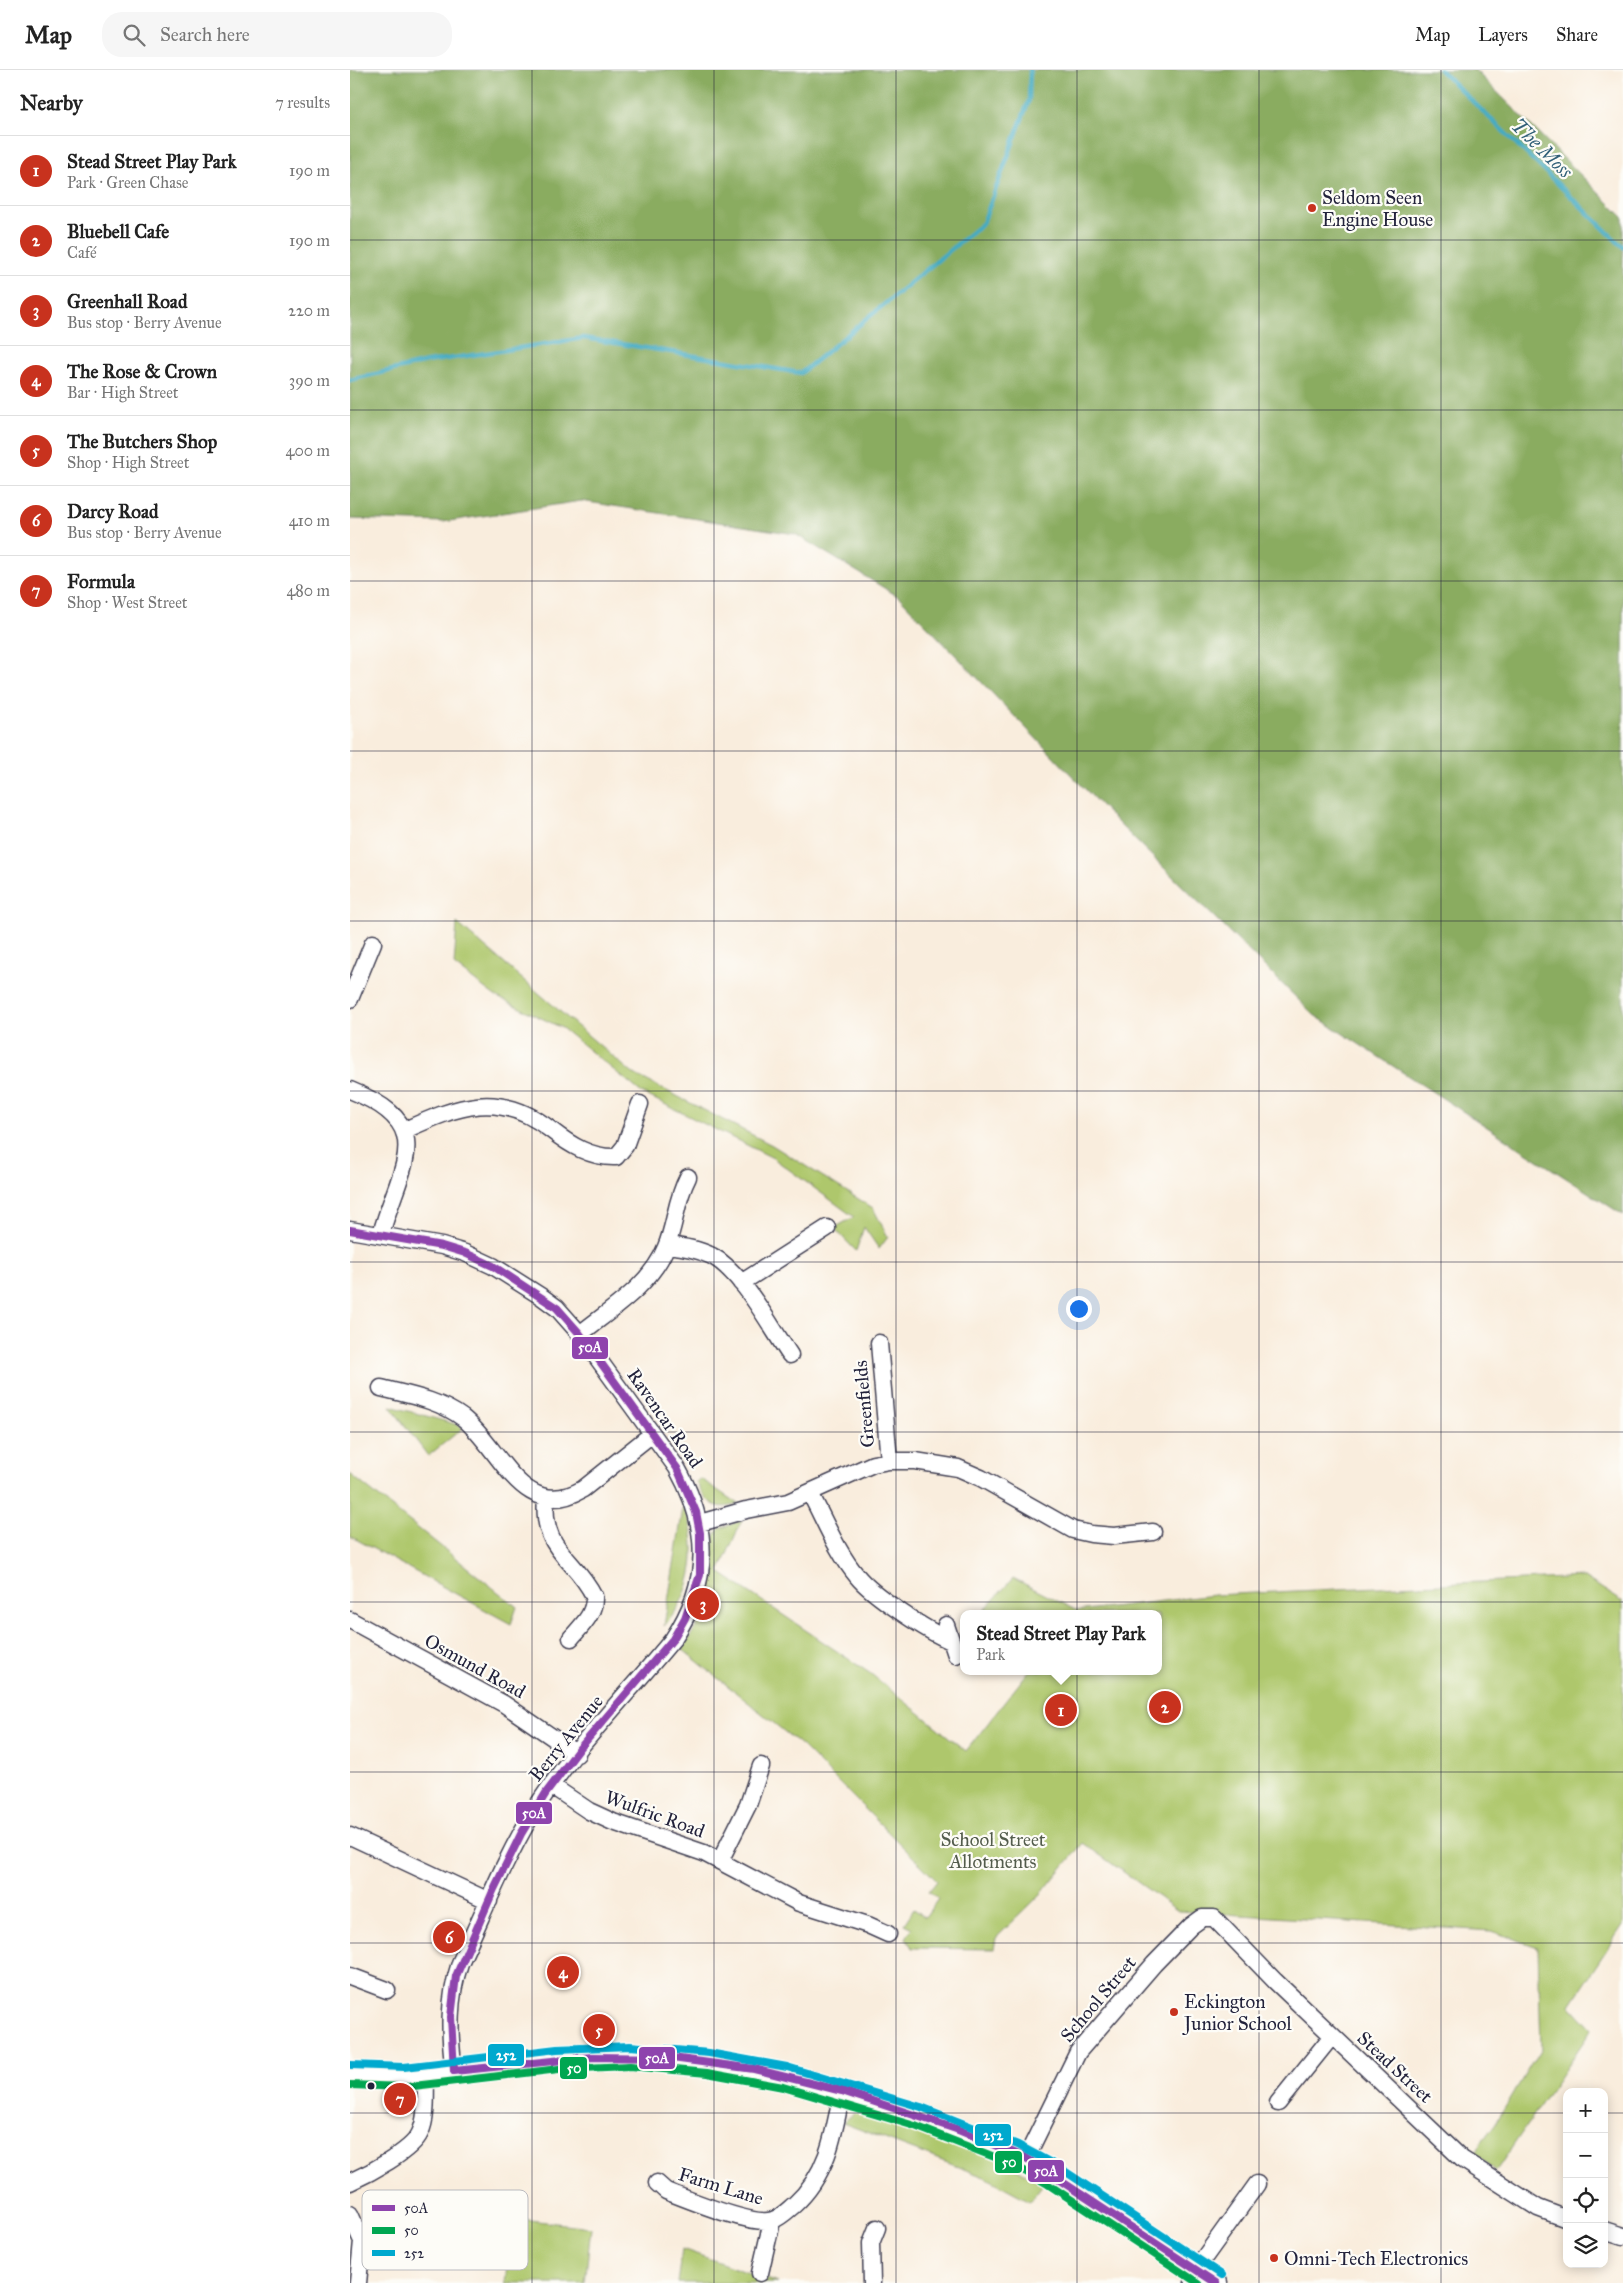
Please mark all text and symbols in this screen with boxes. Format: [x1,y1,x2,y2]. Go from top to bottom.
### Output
search box [102,12,452,57]
text: Map [25,20,72,50]
icon: search [120,21,148,49]
text: Search here [160,23,250,46]
text: Map [1415,24,1450,46]
text: Layers [1478,24,1528,46]
text: Share [1556,24,1598,46]
text: Nearby [20,90,83,116]
text: 7 results [275,93,330,112]
water label: The Moss [1506,113,1578,184]
text: Stead Street Play Park [67,150,237,173]
text: 1 [33,161,39,180]
text: 190 m [289,161,330,180]
text: Park · Green Chase [67,173,188,192]
place label: Seldom Seen Engine House [1322,186,1433,232]
marker: Seldom Seen Engine House [1306,202,1318,214]
text: Bluebell Cafe [67,220,169,243]
text: 2 [32,231,40,250]
text: 190 m [289,231,330,250]
text: Café [67,243,97,262]
text: Greenhall Road [67,290,187,313]
text: 3 [33,301,39,320]
text: 220 m [288,301,330,320]
text: Bus stop · Berry Avenue [67,313,222,332]
text: The Rose & Crown [67,360,217,383]
text: 4 [32,371,40,390]
text: 390 m [289,371,330,390]
text: Bar · High Street [67,383,179,402]
text: The Butchers Shop [67,430,217,453]
text: 5 [32,441,40,460]
text: 400 m [286,441,330,460]
text: Shop · High Street [67,453,189,472]
text: Darcy Road [67,500,159,523]
text: 6 [32,511,40,530]
text: 410 m [289,511,330,530]
text: Bus stop · Berry Avenue [67,523,222,542]
text: Formula [67,570,135,593]
text: 7 [32,581,40,600]
text: 480 m [286,581,330,600]
text: Shop · West Street [67,593,188,612]
your location [1066,1296,1092,1322]
line badge: 50A [571,1336,609,1360]
text: 50A [578,1339,603,1356]
street label: Greenfields [849,1359,879,1449]
street label: Ravencar Road [622,1364,708,1473]
pin: 3 [687,1585,719,1623]
popup [960,1610,1162,1675]
text: Stead Street Play Park [976,1622,1146,1645]
street label: Osmund Road [421,1629,530,1703]
text: Park [976,1645,1005,1664]
pin: 2 [1149,1688,1181,1726]
street label: Berry Avenue [524,1690,608,1786]
pin: 1 [1045,1691,1077,1729]
street label: Wulfric Road [602,1785,708,1843]
line badge: 50A [515,1801,553,1825]
text: 50A [522,1805,547,1822]
park label: School Street Allotments [940,1828,1046,1873]
pin: 6 [433,1918,465,1956]
street label: School Street [1055,1951,1141,2047]
pin: 4 [547,1953,579,1991]
place label: Eckington Junior School [1182,1990,1292,2036]
marker: Eckington Junior School [1168,2006,1180,2018]
pin: 5 [583,2011,615,2049]
street label: Stead Street [1353,2026,1438,2108]
line badge: 252 [487,2043,525,2067]
line badge: 50A [638,2046,676,2070]
text: 252 [496,2047,517,2064]
text: 50A [645,2050,670,2067]
line badge: 50 [559,2056,588,2080]
text: 50 [567,2060,581,2077]
pin: 7 [384,2080,416,2118]
unlabelled marker [366,2081,376,2091]
map controls [1563,2088,1608,2268]
button: + [1563,2088,1608,2133]
line badge: 252 [974,2123,1012,2147]
text: 252 [983,2127,1004,2144]
button: − [1563,2133,1608,2178]
line badge: 50 [994,2150,1023,2174]
text: 50 [1002,2154,1016,2171]
line badge: 50A [1027,2159,1065,2183]
street label: Farm Lane [676,2162,766,2210]
text: 50A [1034,2163,1059,2180]
button: locate [1563,2178,1608,2223]
legend [362,2190,528,2270]
text: 50A [404,2200,429,2217]
text: 50 [404,2222,419,2239]
button: layers [1563,2223,1608,2268]
text: 252 [404,2245,424,2262]
place label: Omni-Tech Electronics [1284,2247,1468,2270]
marker: Omni-Tech Electronics [1268,2252,1280,2264]

